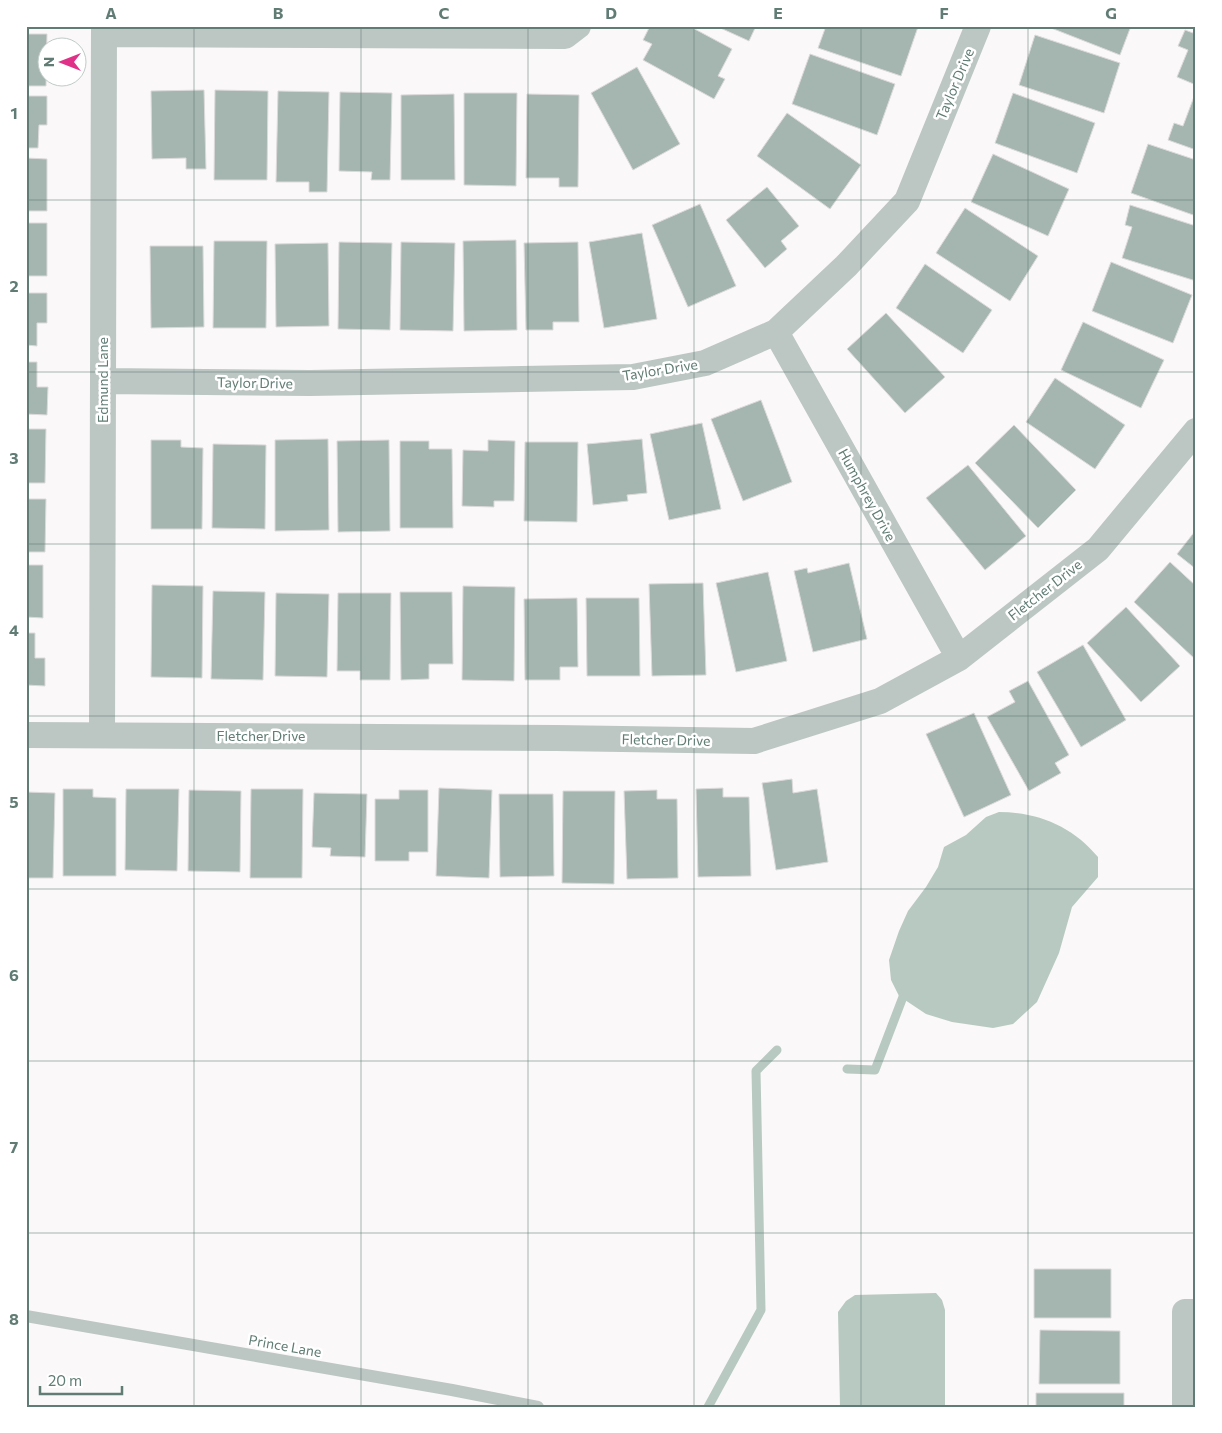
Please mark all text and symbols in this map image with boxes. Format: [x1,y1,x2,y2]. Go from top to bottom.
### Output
text: A [105,3,117,22]
text: B [273,3,284,22]
text: C [439,3,450,22]
text: D [605,3,617,22]
text: E [773,3,783,22]
text: F [939,3,949,22]
text: G [1105,3,1117,22]
north arrow [38,38,88,88]
street label: Taylor Drive [932,45,977,122]
text: N [40,57,57,67]
text: 1 [10,103,18,122]
text: 2 [9,276,19,295]
street label: Edmund Lane [94,337,111,423]
street label: Taylor Drive [621,355,699,384]
street label: Taylor Drive [217,373,293,392]
street label: Humphrey Drive [835,446,900,544]
text: 3 [9,448,19,467]
street label: Fletcher Drive [1004,556,1085,624]
text: 4 [9,620,19,639]
street label: Fletcher Drive [217,727,305,744]
street label: Fletcher Drive [621,730,711,749]
text: 5 [9,792,19,811]
text: 6 [9,965,19,984]
text: 7 [10,1137,19,1156]
text: 8 [9,1309,19,1328]
street label: Prince Lane [247,1331,323,1360]
scale bar [40,1363,122,1395]
text: 20 m [48,1371,82,1389]

